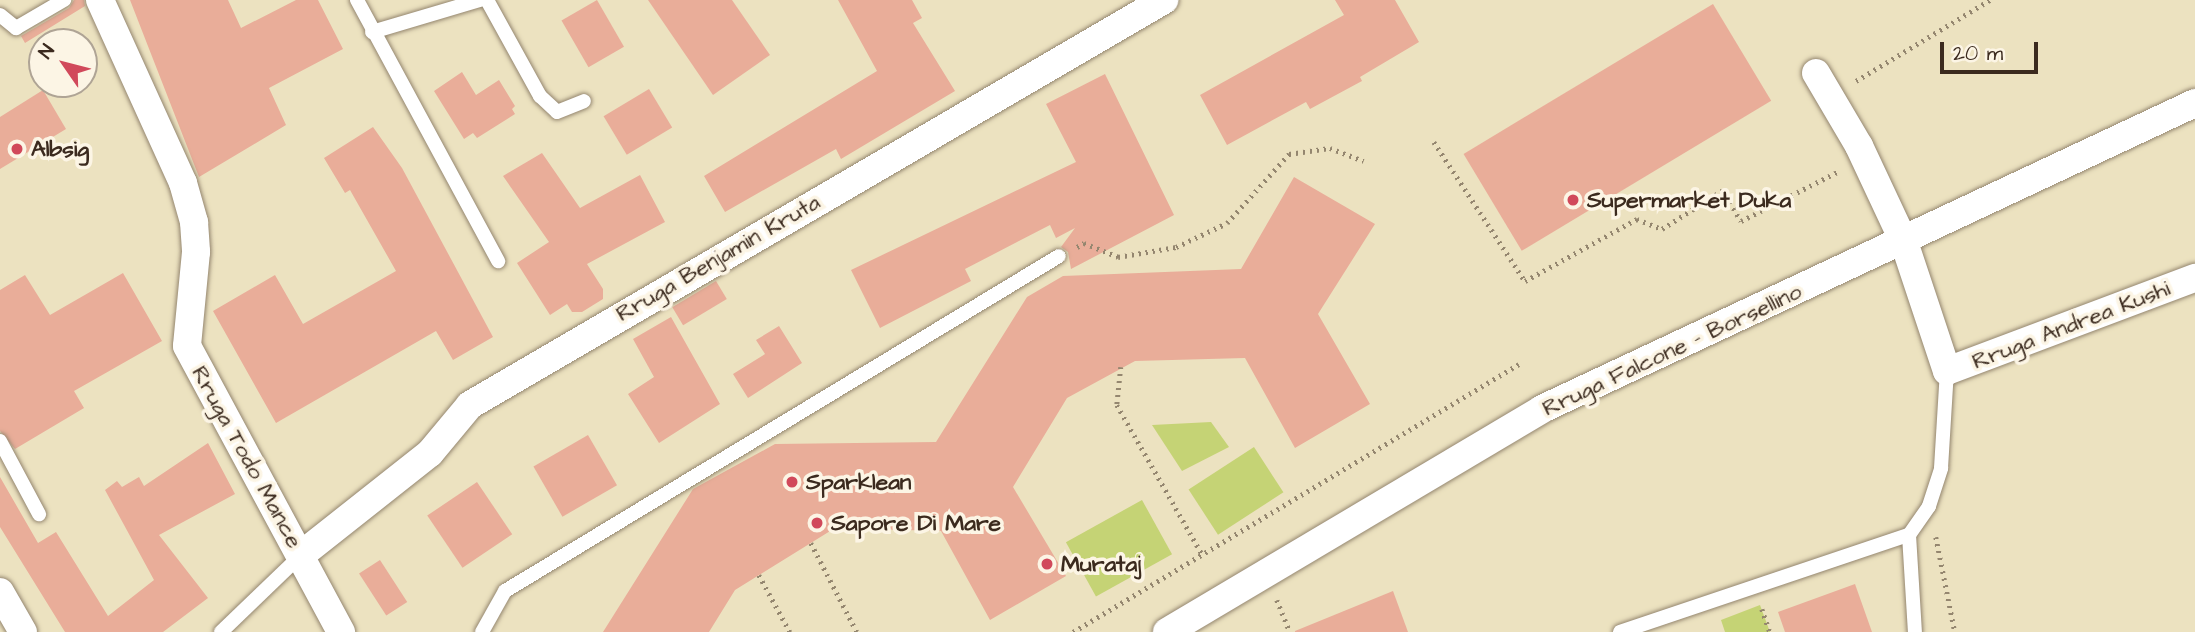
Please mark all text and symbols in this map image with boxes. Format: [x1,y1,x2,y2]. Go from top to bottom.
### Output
north arrow [28,28,98,98]
scale bar [1943,28,2041,72]
text: N [33,39,61,64]
text: 20 m [1953,39,2003,68]
place label: Albsig [31,135,89,163]
marker: Albsig [9,141,25,157]
place label: Supermarket Duka [1587,186,1791,214]
street label: Rruga Benjamin Kruta [611,188,825,328]
marker: Supermarket Duka [1565,192,1581,208]
street label: Rruga Andrea Kushi [1968,275,2174,375]
street label: Rruga Falcone - Borsellino [1538,278,1806,422]
street label: Rruga Todo Mance [185,361,309,553]
place label: Sparklean [806,468,911,496]
marker: Sparklean [784,474,800,490]
place label: Sapore Di Mare [831,509,1001,537]
marker: Sapore Di Mare [809,515,825,531]
place label: Murataj [1061,550,1141,578]
marker: Murataj [1039,556,1055,572]

